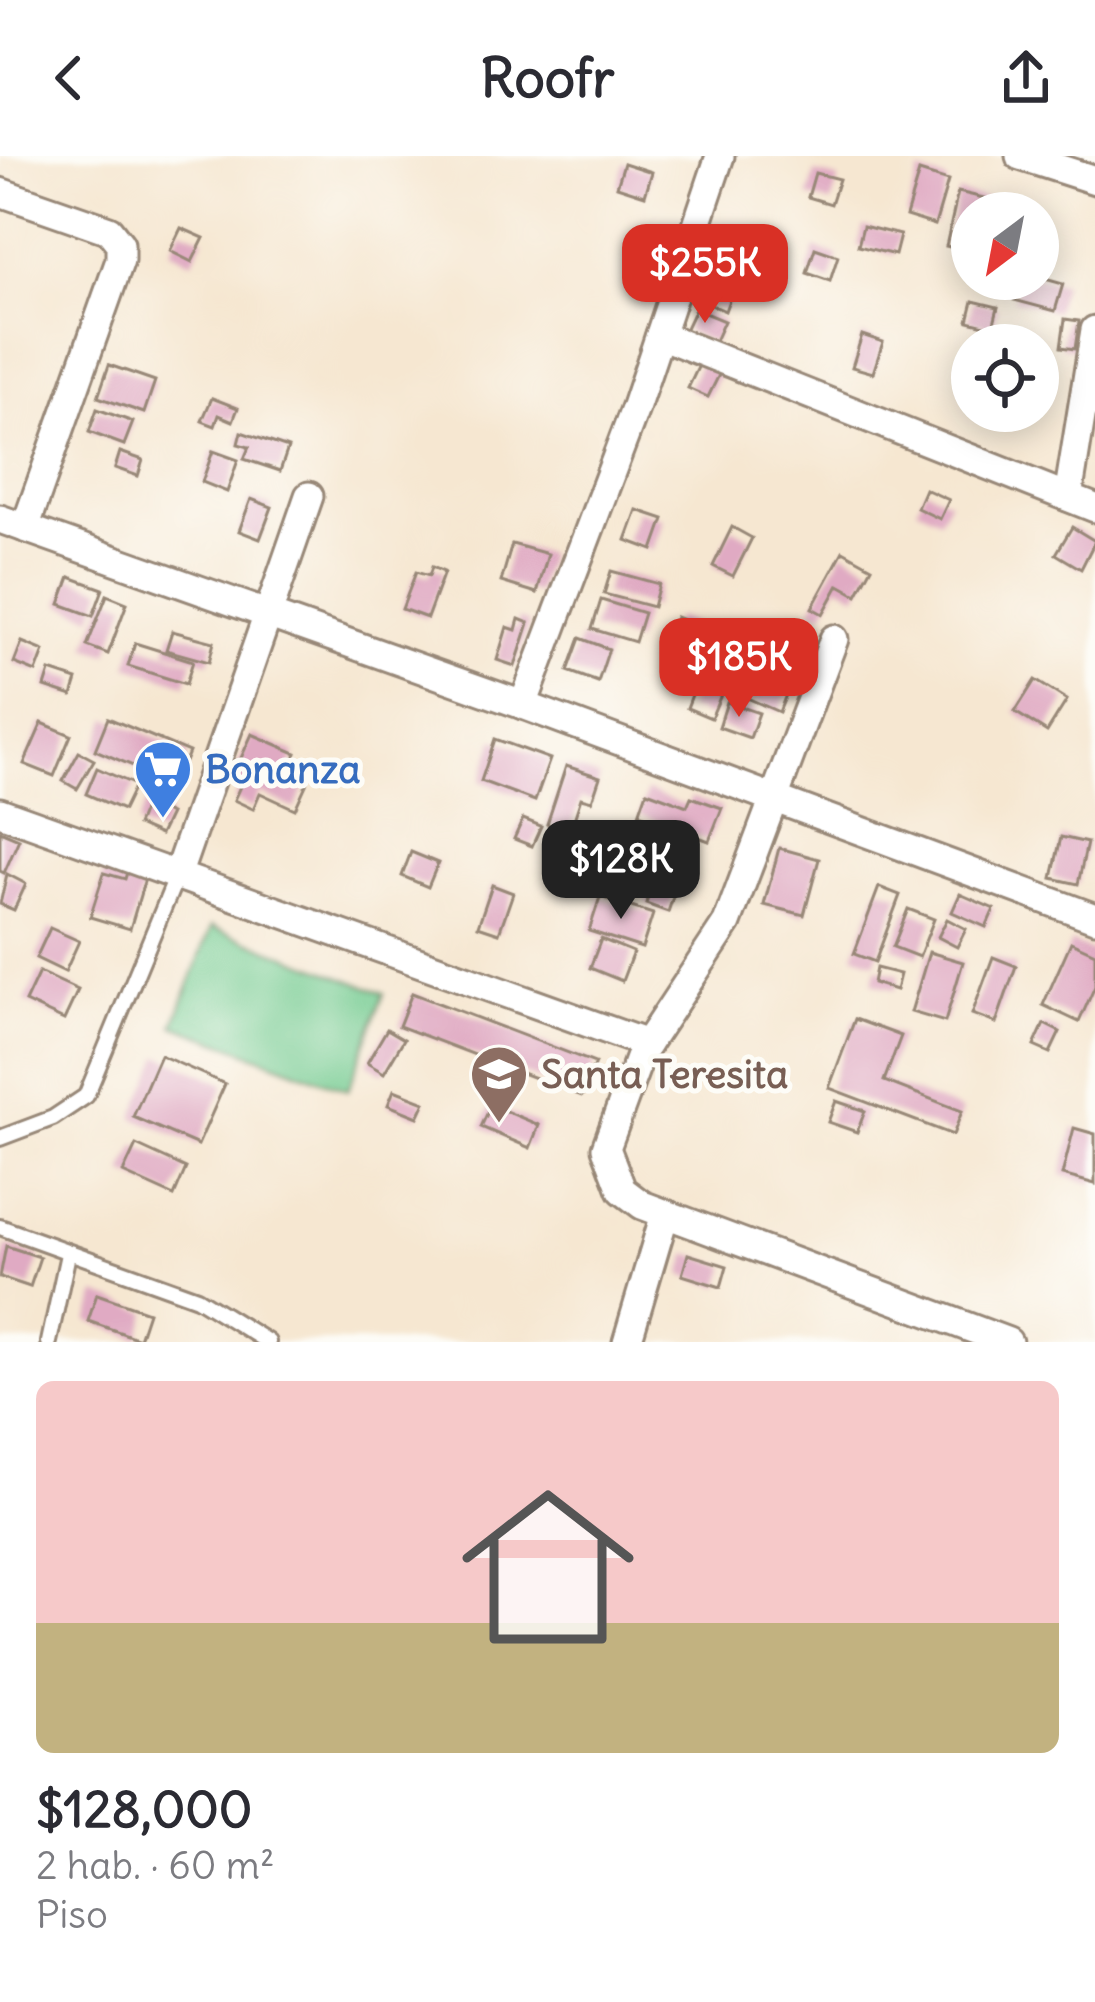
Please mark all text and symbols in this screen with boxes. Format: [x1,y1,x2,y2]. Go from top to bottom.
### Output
text: Roofr [481,44,614,112]
icon: back [36,45,102,111]
icon: share [993,45,1059,111]
north arrow [951,192,1059,300]
map controls [951,192,1059,432]
pin: $255K [621,224,789,326]
text: $255K [649,238,761,287]
button: locate [951,324,1059,432]
pin: $185K [655,618,823,720]
text: $185K [686,632,792,681]
supermarket icon: Bonanza [132,738,194,820]
place label: Bonanza [205,745,361,794]
pin: $128K [537,820,705,922]
text: $128K [569,834,673,883]
school or university icon: Santa Teresita [468,1043,530,1125]
place label: Santa Teresita [541,1050,788,1099]
icon: home [440,1459,656,1675]
text: $128,000 [36,1777,252,1841]
text: 2 hab. · 60 m² [36,1841,275,1890]
text: Piso [36,1890,108,1939]

